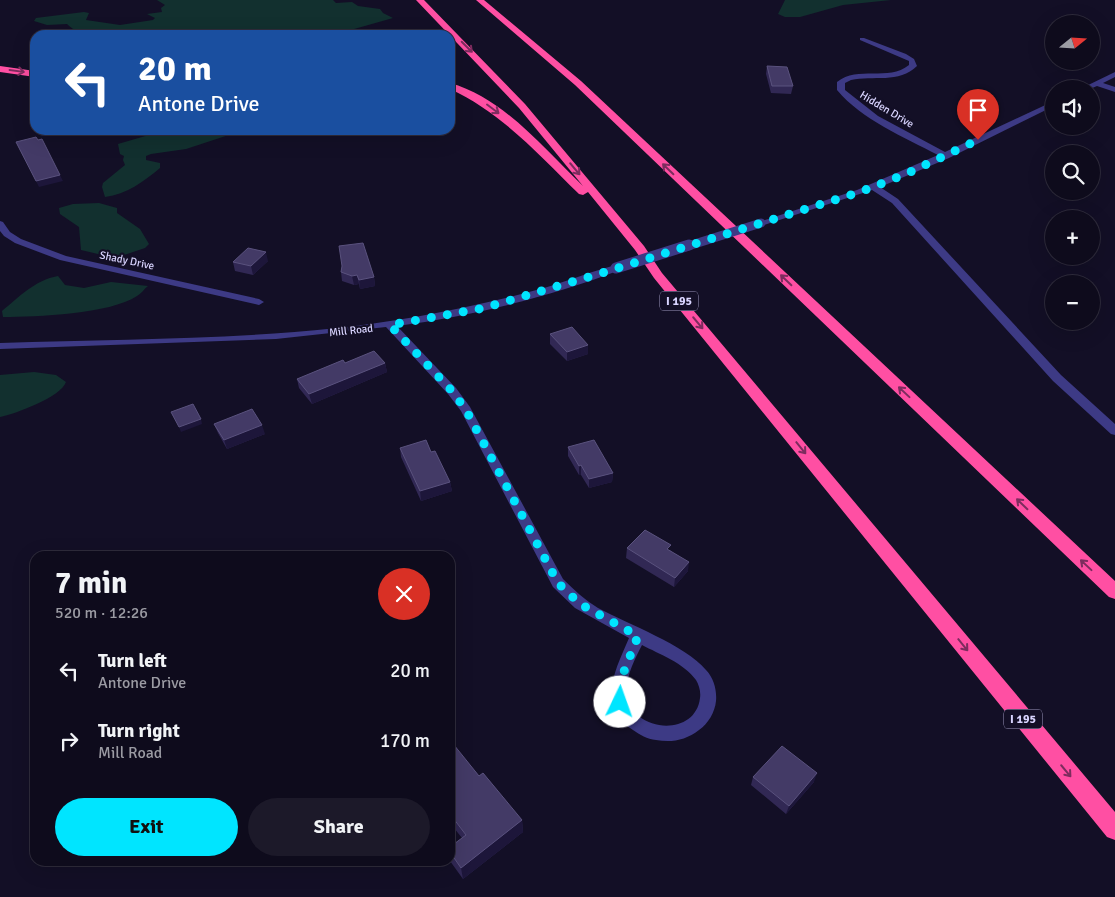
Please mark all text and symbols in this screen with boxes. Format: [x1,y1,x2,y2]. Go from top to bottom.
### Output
north arrow [1045,15,1100,70]
map controls [1045,15,1100,330]
one-way arrow [461,41,473,53]
text: 20 m [138,47,212,90]
icon: left [55,50,120,115]
one-way arrow [9,66,25,76]
button: sound [1045,80,1100,135]
street label: Hidden Drive [857,88,916,131]
pin [957,89,999,140]
text: Antone Drive [138,90,259,117]
icon: arrive [964,96,992,124]
one-way arrow [486,104,500,114]
button: search [1045,145,1100,200]
one-way arrow [569,162,580,175]
one-way arrow [662,163,674,175]
button: + [1045,210,1100,265]
street label: Shady Drive [98,248,155,273]
one-way arrow [781,275,793,287]
button: − [1045,275,1100,330]
road number: I 195 [660,292,698,310]
one-way arrow [692,316,703,329]
street label: Mill Road [328,322,374,339]
one-way arrow [898,386,910,398]
one-way arrow [795,442,806,455]
one-way arrow [1016,498,1028,510]
one-way arrow [1080,559,1093,571]
text: 7 min [55,565,127,602]
button: close [378,568,430,620]
text: 520 m · 12:26 [55,603,148,623]
one-way arrow [957,638,968,651]
text: Turn left [98,649,167,673]
icon: left [55,657,83,685]
text: 20 m [390,659,430,683]
text: Antone Drive [98,673,186,693]
position arrow [593,675,645,727]
road number: I 195 [1004,710,1042,729]
text: Turn right [98,719,180,743]
icon: right [55,727,83,755]
text: 170 m [380,729,430,753]
text: Mill Road [98,743,162,763]
one-way arrow [1060,764,1071,777]
button: Exit [55,798,238,856]
button: Share [248,798,430,856]

